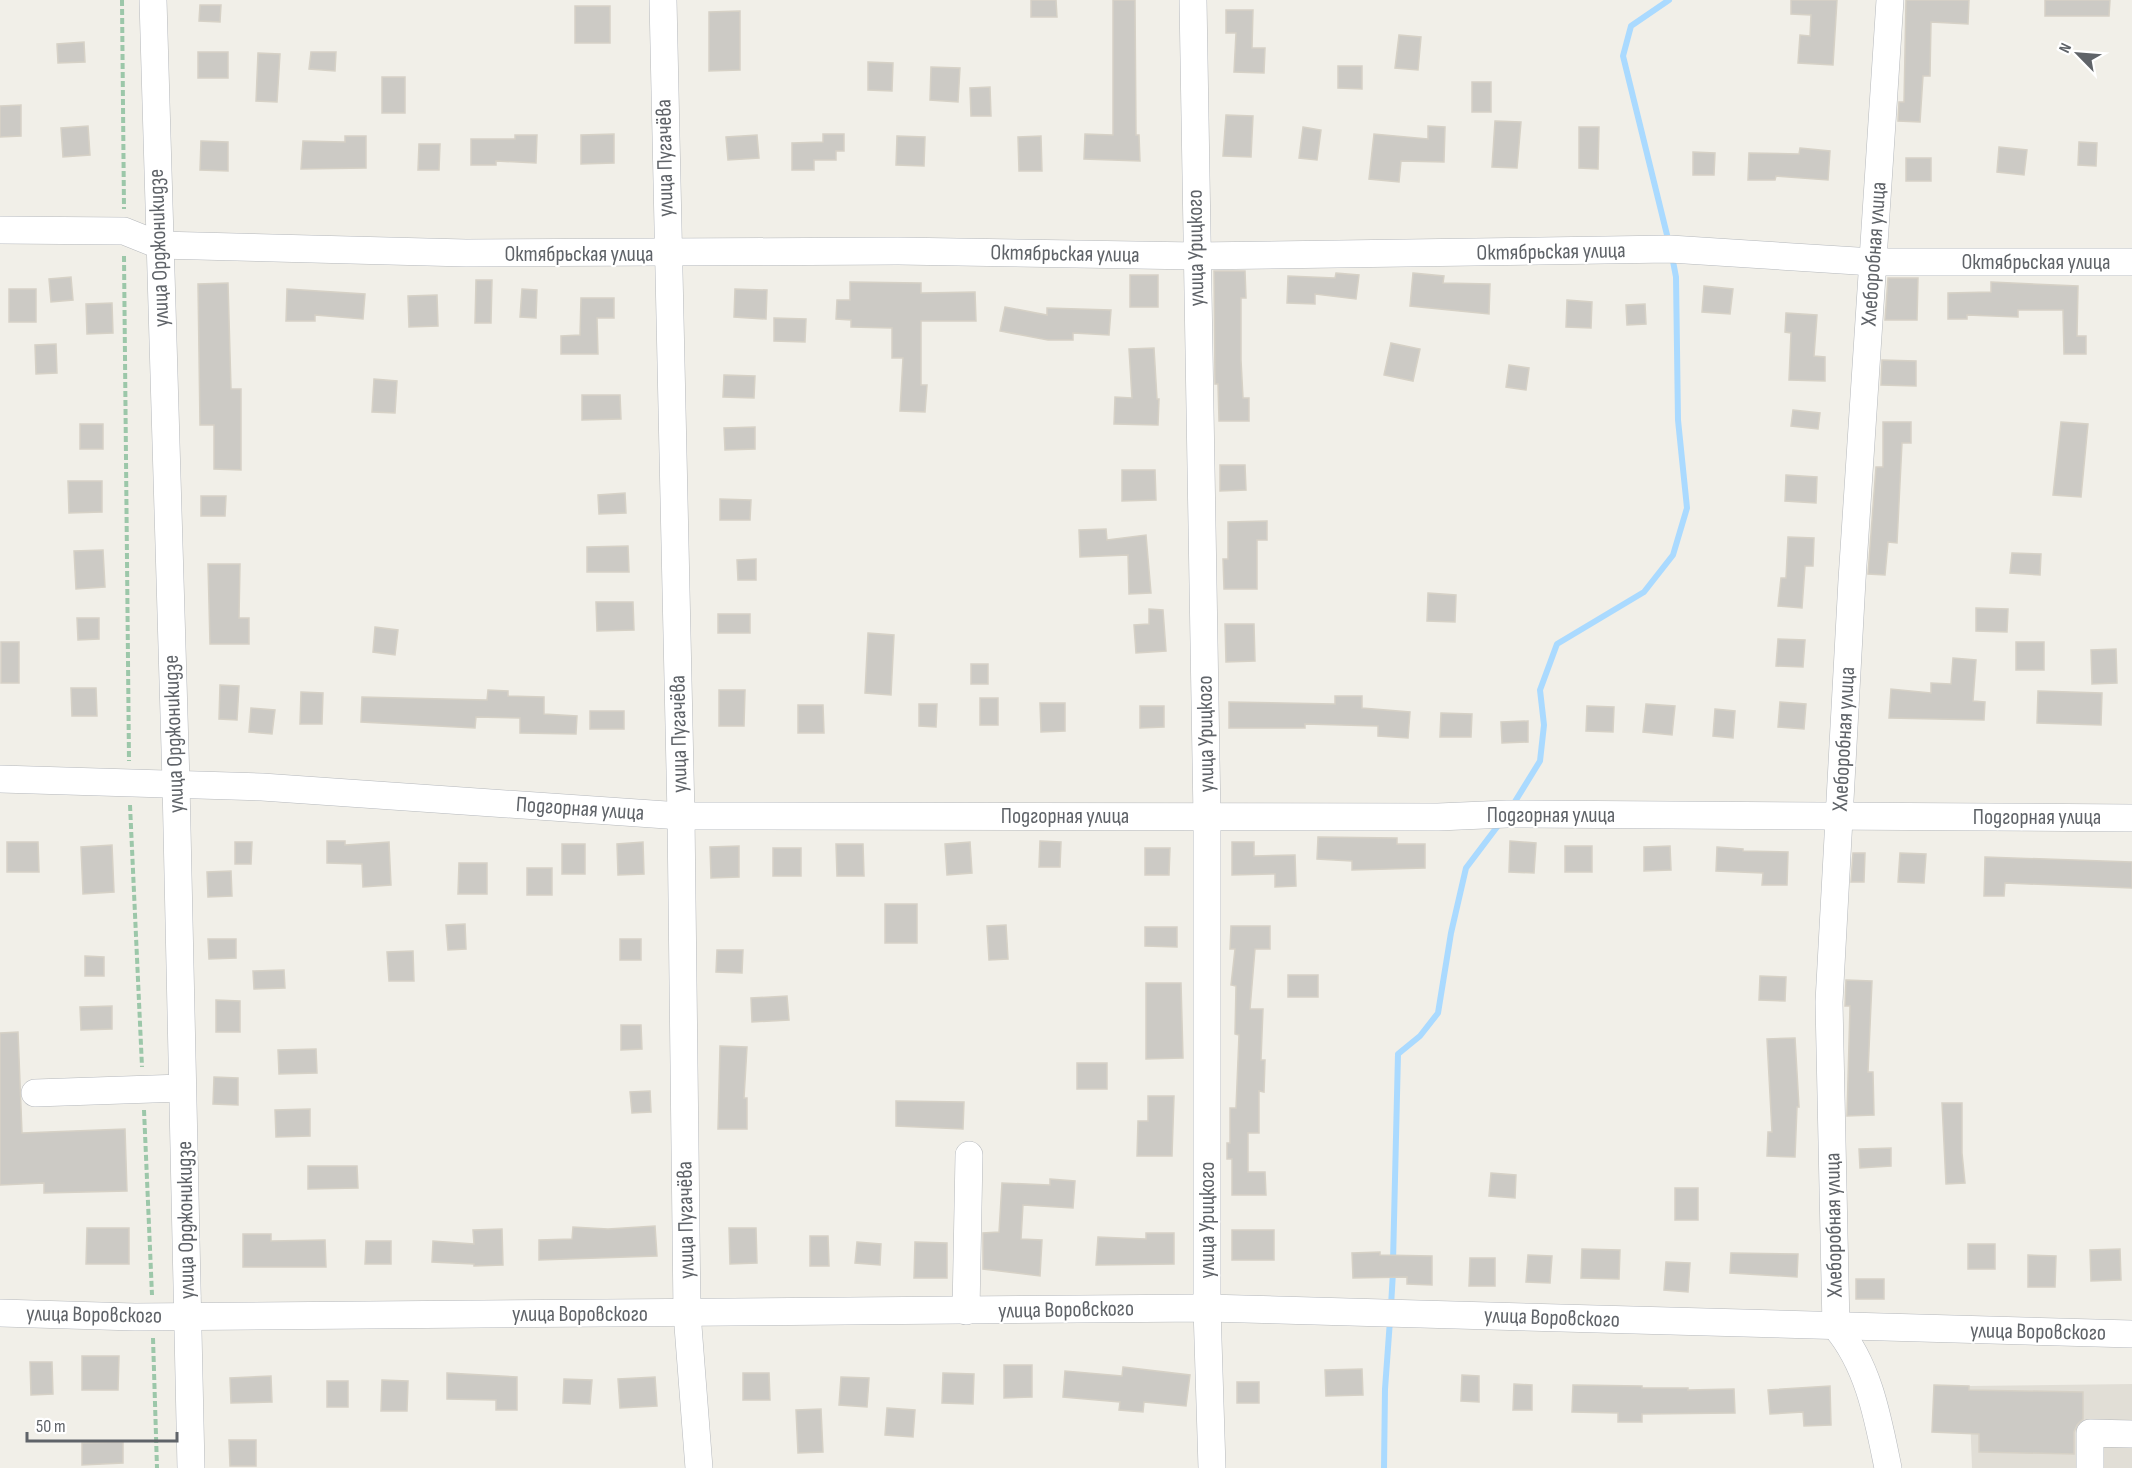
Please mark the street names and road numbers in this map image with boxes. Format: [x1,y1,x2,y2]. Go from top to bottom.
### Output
street label: улица Пугачёва [650,99,680,217]
street label: улица Орджоникидзе [143,168,175,328]
street label: Хлеборобная улица [1855,181,1893,328]
street label: улица Урицкого [1181,189,1211,307]
street label: Октябрьская улица [1476,237,1626,267]
street label: Октябрьская улица [990,239,1140,269]
street label: Октябрьская улица [504,241,654,268]
street label: Октябрьская улица [1961,249,2111,276]
street label: улица Орджоникидзе [158,654,190,814]
street label: Хлеборобная улица [1827,666,1861,813]
street label: улица Пугачёва [664,675,694,793]
street label: улица Урицкого [1191,675,1221,793]
street label: Подгорная улица [515,791,645,827]
street label: Подгорная улица [1487,802,1615,829]
street label: Подгорная улица [1001,803,1129,830]
street label: Подгорная улица [1973,804,2101,831]
street label: улица Орджоникидзе [171,1141,201,1299]
street label: Хлеборобная улица [1819,1152,1849,1299]
street label: улица Пугачёва [671,1161,701,1279]
street label: улица Урицкого [1194,1162,1221,1278]
street label: улица Воровского [998,1295,1134,1325]
street label: улица Воровского [26,1300,162,1330]
street label: улица Воровского [512,1301,648,1328]
street label: улица Воровского [1484,1302,1620,1334]
street label: улица Воровского [1970,1317,2106,1347]

